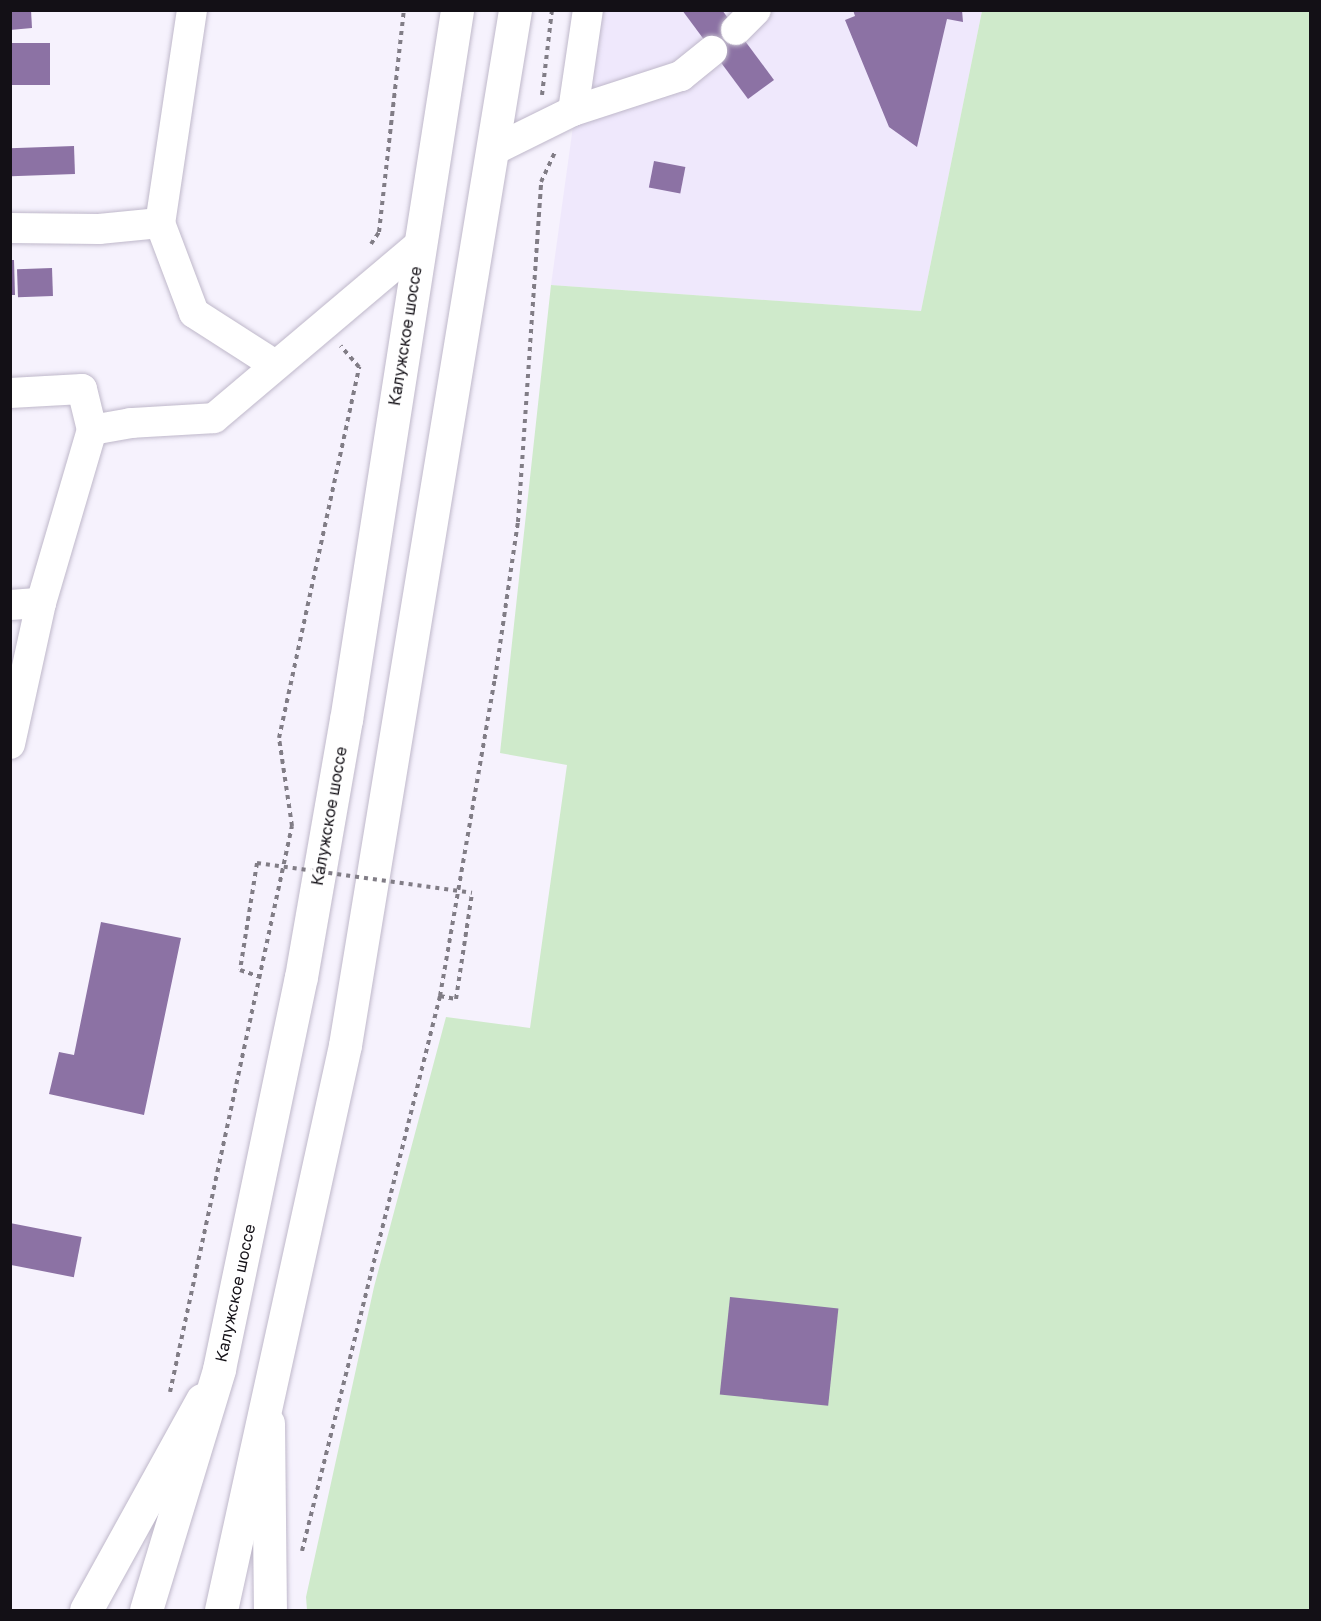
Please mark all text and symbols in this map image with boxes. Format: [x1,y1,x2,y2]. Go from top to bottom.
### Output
street label: Калужское шоссе [385,265,425,407]
street label: Калужское шоссе [307,745,351,887]
street label: Калужское шоссе [211,1222,259,1364]

